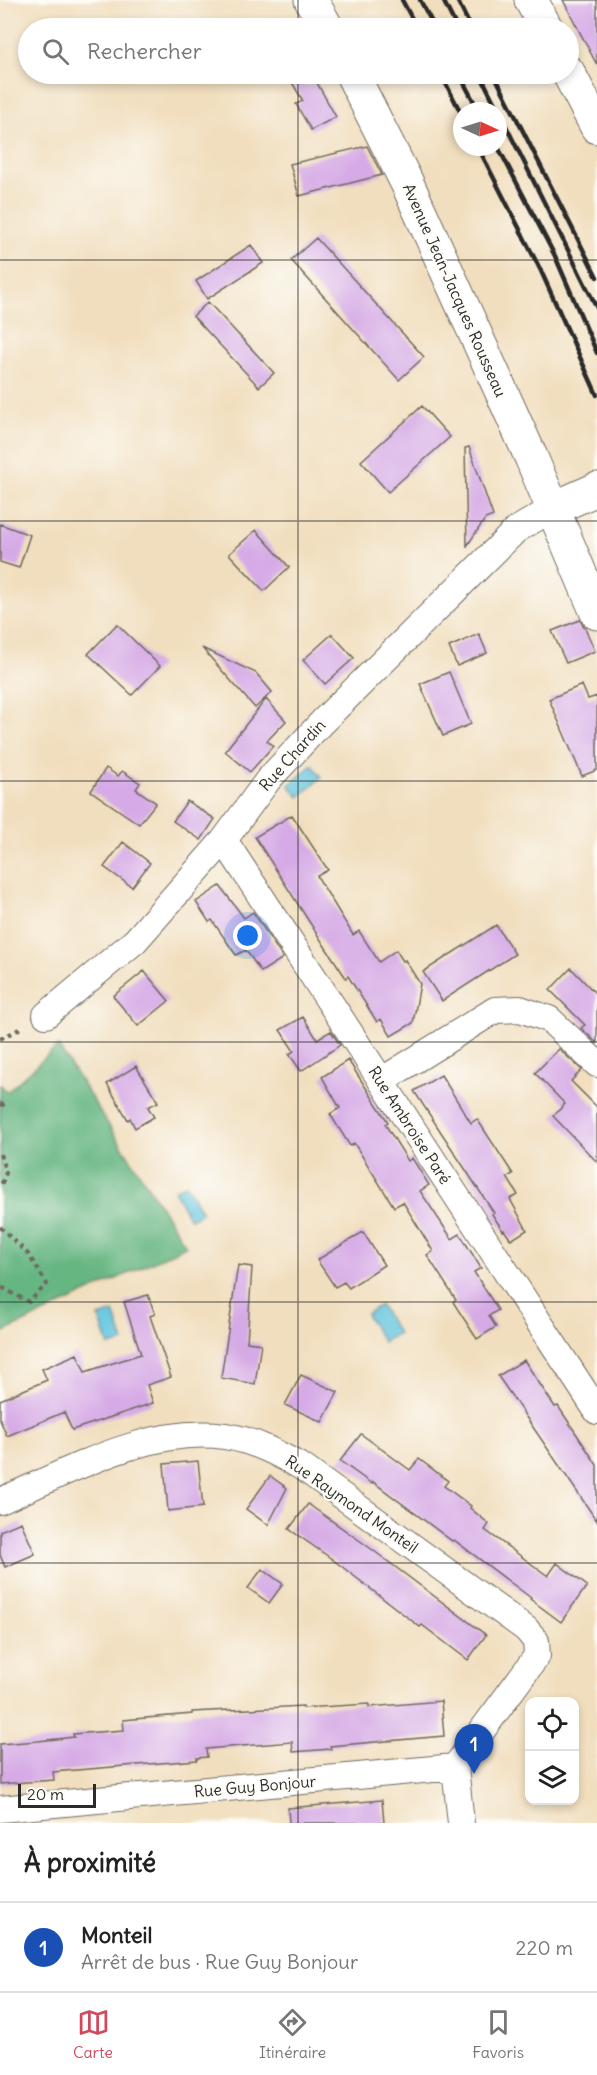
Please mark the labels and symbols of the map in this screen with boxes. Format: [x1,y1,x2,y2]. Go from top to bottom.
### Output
north arrow [453,102,507,156]
street label: Avenue Jean-Jacques Rousseau [399,180,511,400]
street label: Rue Chardin [255,715,329,795]
your location [233,921,262,950]
street label: Rue Ambroise Paré [364,1062,456,1188]
street label: Rue Raymond Monteil [282,1451,422,1557]
pin: 1 [454,1724,494,1774]
street label: Rue Guy Bonjour [193,1771,317,1801]
scale bar [18,1781,96,1808]

